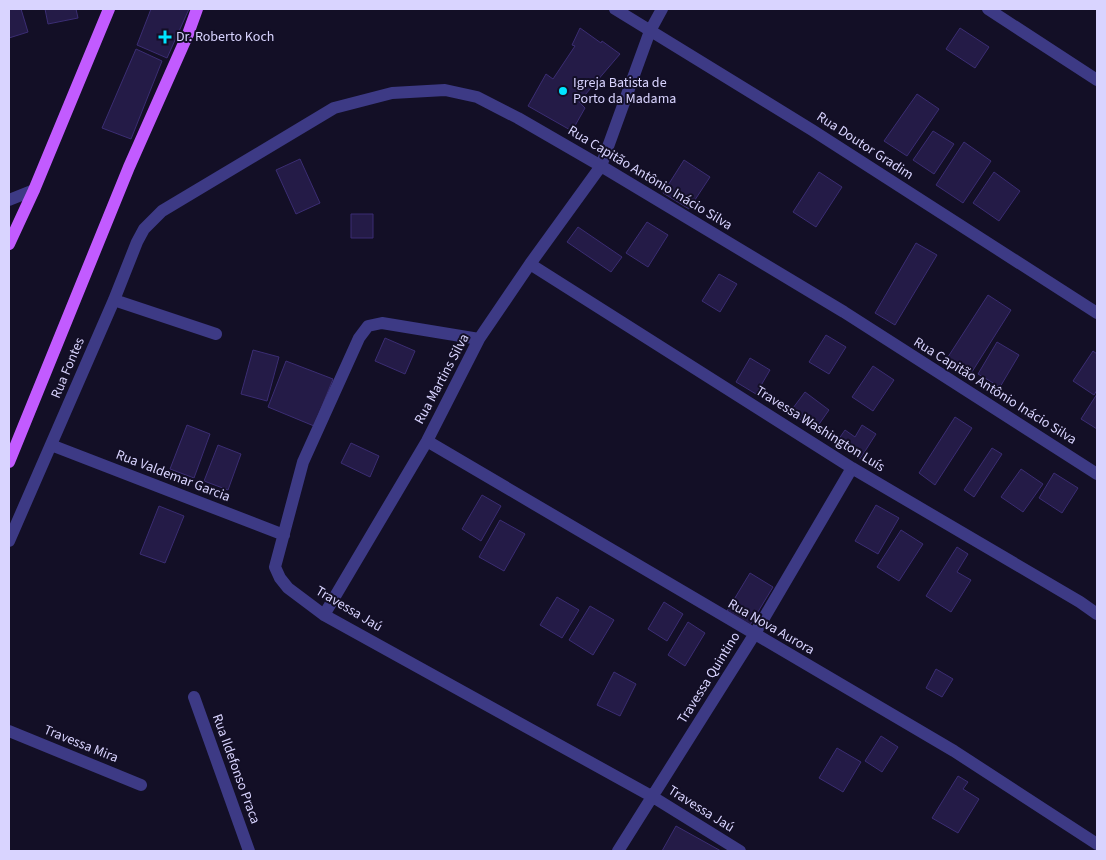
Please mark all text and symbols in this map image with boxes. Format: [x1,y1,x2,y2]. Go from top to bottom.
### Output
place label: Dr. Roberto Koch [176,27,274,47]
marker: Dr. Roberto Koch [158,30,172,44]
place label: Igreja Batista de Porto da Madama [573,73,676,109]
marker: Igreja Batista de Porto da Madama [557,85,569,97]
street label: Rua Doutor Gradim [813,107,917,185]
street label: Rua Capitão Antônio Inácio Silva [564,121,736,235]
street label: Rua Martins Silva [410,330,474,428]
street label: Rua Capitão Antônio Inácio Silva [910,332,1080,450]
street label: Rua Fontes [46,334,90,402]
street label: Travessa Washington Luís [751,381,889,477]
street label: Rua Valdemar Garcia [113,445,233,507]
street label: Travessa Jaú [312,581,386,637]
street label: Rua Nova Aurora [724,594,818,660]
street label: Travessa Quintino [673,628,745,728]
street label: Rua Ildefonso Praca [207,711,265,827]
street label: Travessa Mira [41,720,121,768]
street label: Travessa Jaú [664,781,738,837]

